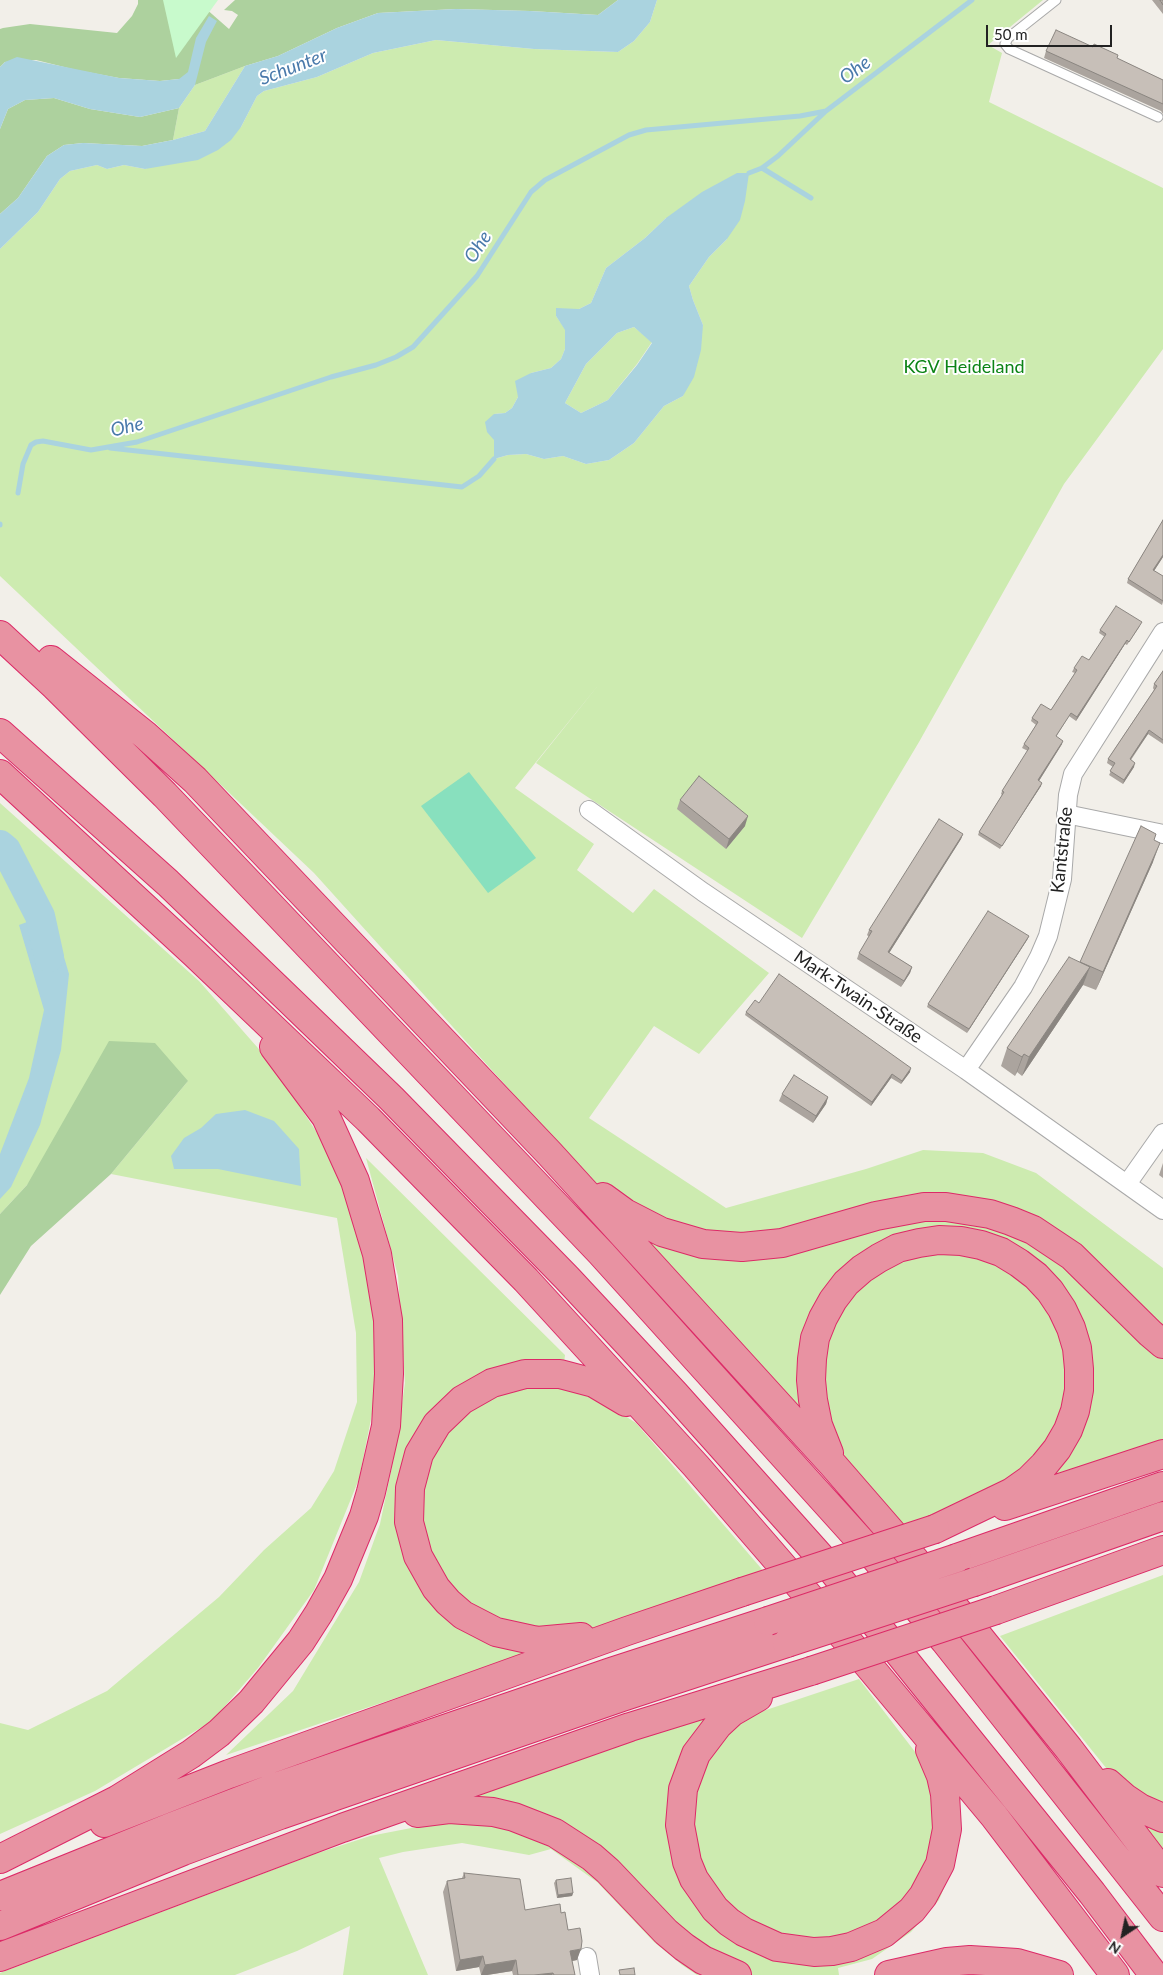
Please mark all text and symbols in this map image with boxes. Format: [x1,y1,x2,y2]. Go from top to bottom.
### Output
scale bar [988,15,1114,47]
text: 50 m [994,25,1028,43]
water label: Schunter [256,44,330,90]
water label: Ohe [835,51,875,89]
water label: Ohe [459,227,497,267]
park label: KGV Heideland [903,356,1025,378]
water label: Ohe [108,412,146,442]
street label: Kantstraße [1047,806,1077,894]
street label: Mark-Twain-Straße [790,946,926,1048]
north arrow [1098,1910,1148,1960]
text: N [1105,1938,1124,1958]

